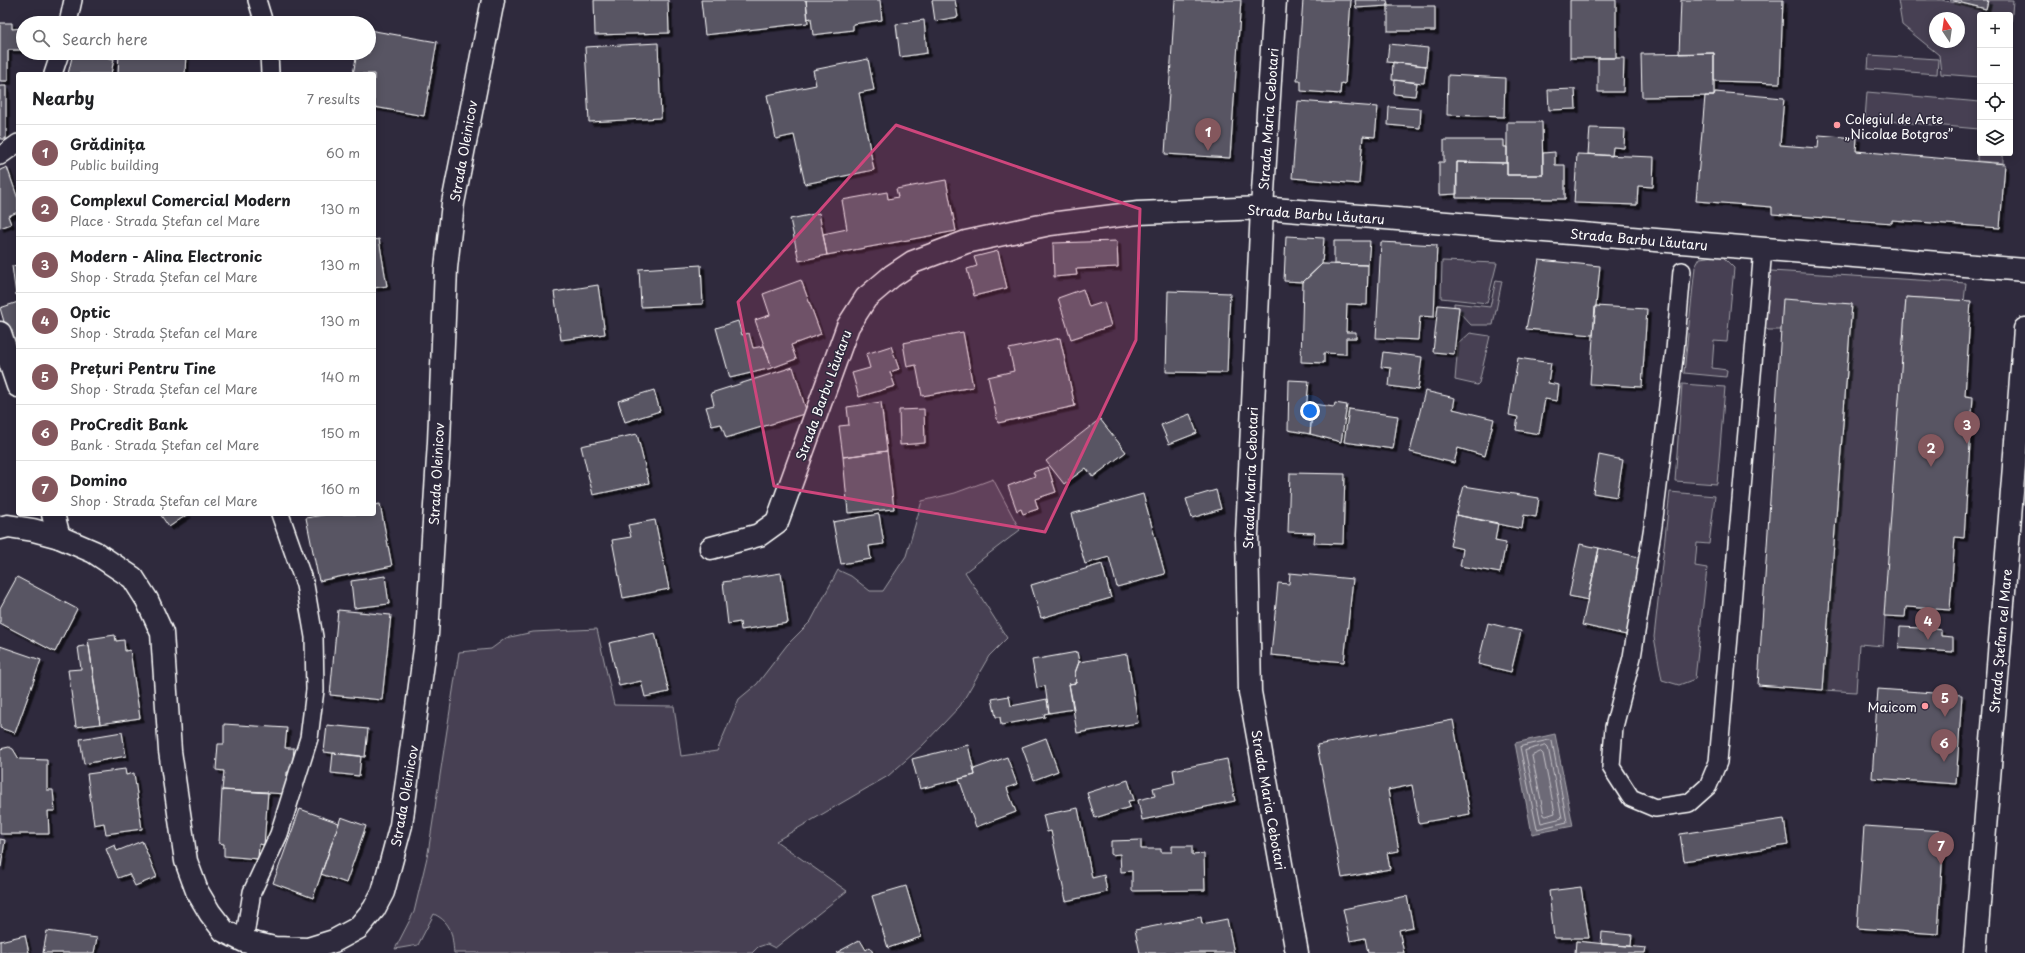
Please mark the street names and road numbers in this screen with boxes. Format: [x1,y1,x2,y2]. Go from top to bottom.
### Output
street label: Strada Maria Cebotari [1254,47,1282,191]
street label: Strada Oleinicov [445,98,481,203]
street label: Strada Barbu Lăutaru [1247,200,1385,228]
street label: Strada Barbu Lăutaru [1569,224,1709,254]
street label: Strada Barbu Lăutaru [790,327,856,463]
street label: Strada Maria Cebotari [1238,407,1262,549]
street label: Strada Oleinicov [424,422,448,526]
street label: Strada Ștefan cel Mare [1984,568,2016,714]
street label: Strada Maria Cebotari [1247,728,1291,872]
street label: Strada Oleinicov [386,743,422,848]

